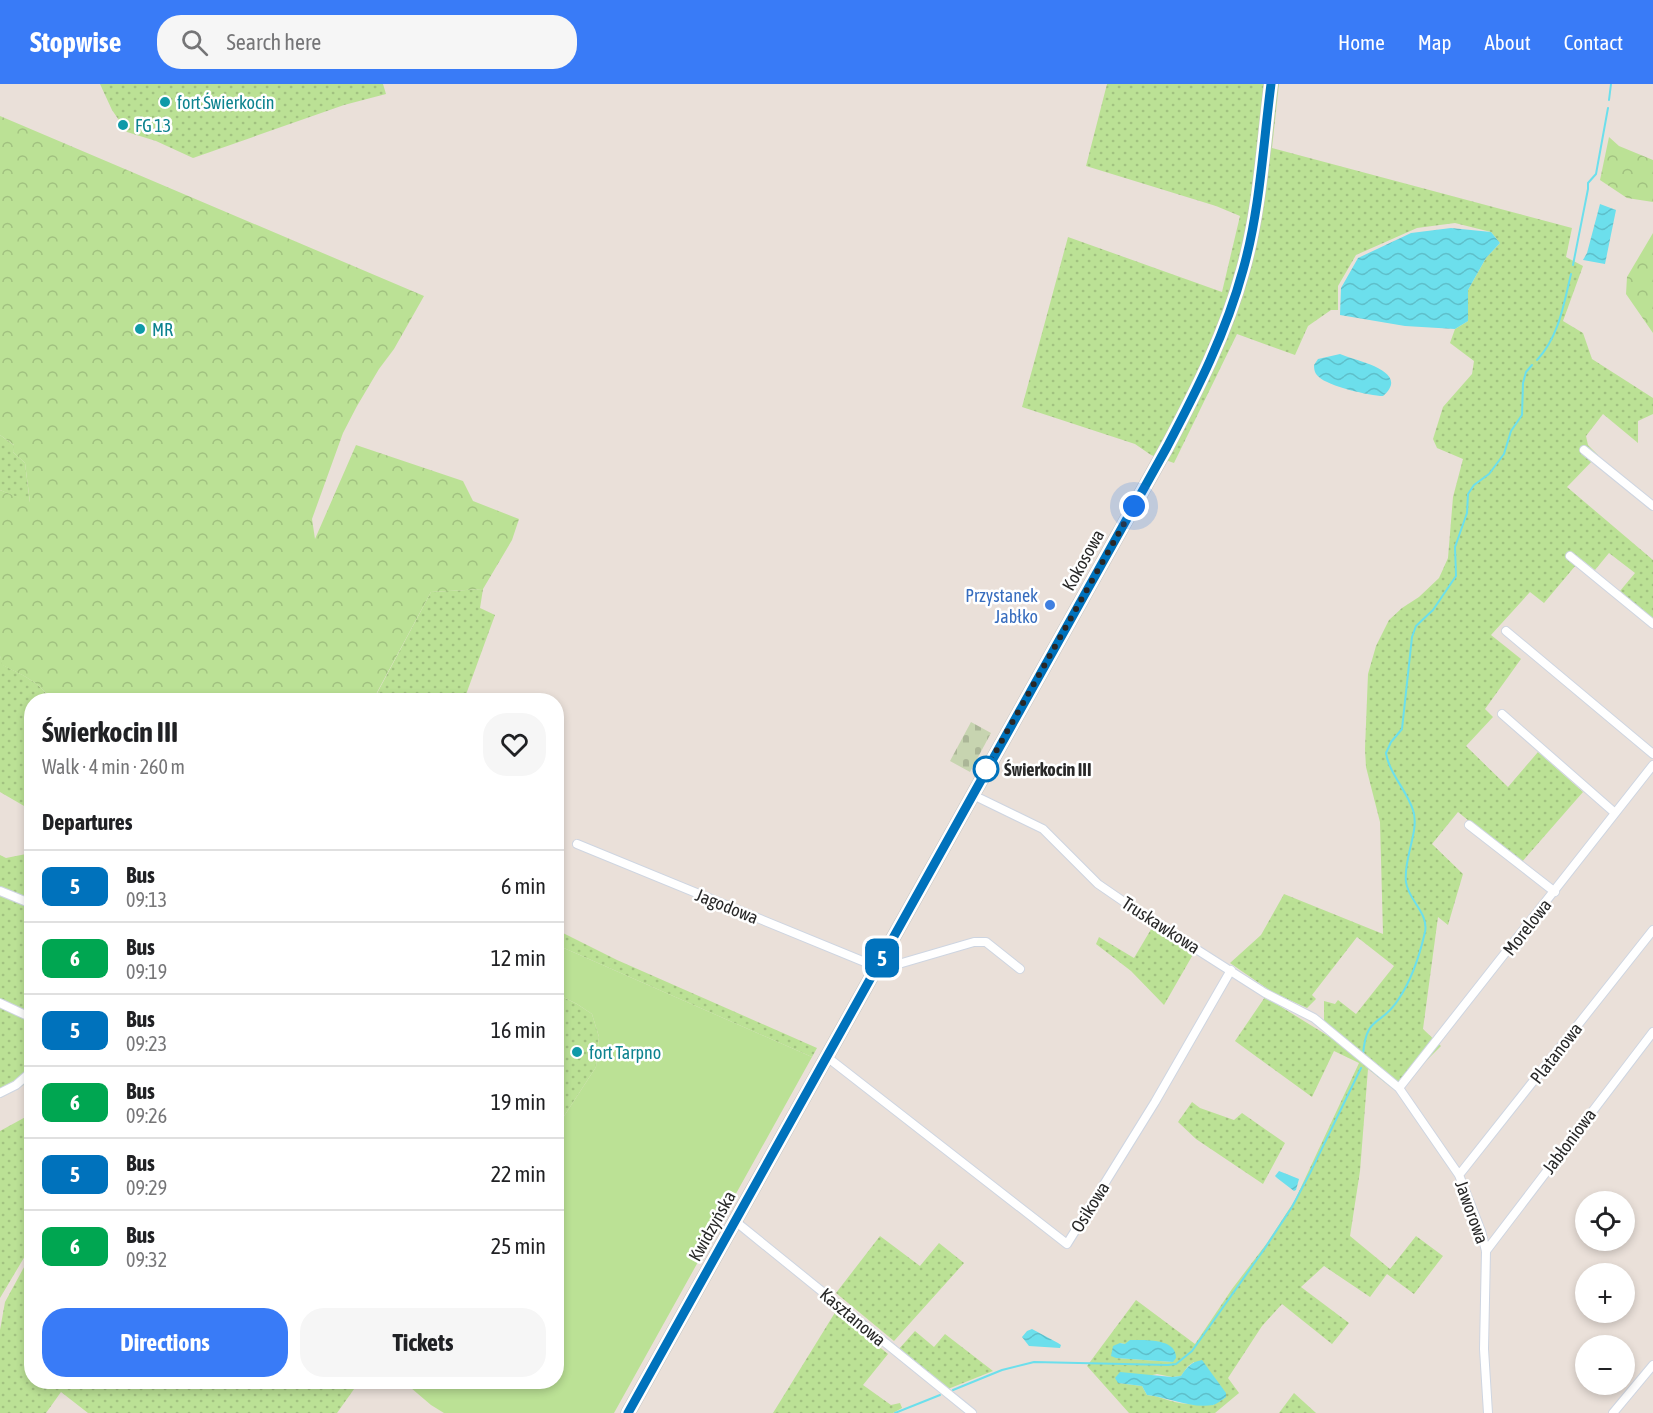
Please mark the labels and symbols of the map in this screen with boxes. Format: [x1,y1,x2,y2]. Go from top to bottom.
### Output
place label: fort Świerkocin [177,92,275,113]
marker: fort Świerkocin [158,95,172,109]
place label: FG 13 [135,115,171,136]
marker: FG 13 [116,118,130,132]
place label: MR [152,319,173,340]
marker: MR [133,322,147,336]
your location [1119,491,1149,521]
street label: Kokosowa [1058,526,1108,594]
place label: Przystanek Jabłko [965,585,1038,627]
marker: Przystanek Jabłko [1043,598,1057,612]
marker: Świerkocin III [973,756,999,782]
place label: Świerkocin III [1004,759,1092,780]
street label: Jagodowa [693,884,761,928]
street label: Truskawkowa [1118,892,1204,958]
street label: Morelowa [1498,895,1556,959]
line badge: 5 [862,938,902,978]
street label: Platanowa [1526,1018,1586,1088]
place label: fort Tarpno [589,1042,661,1063]
marker: fort Tarpno [570,1045,584,1059]
street label: Jabłoniowa [1538,1104,1600,1178]
street label: Osikowa [1066,1178,1114,1236]
street label: Jaworowa [1451,1178,1493,1246]
street label: Kwidzyńska [684,1187,740,1265]
street label: Kasztanowa [816,1284,890,1350]

